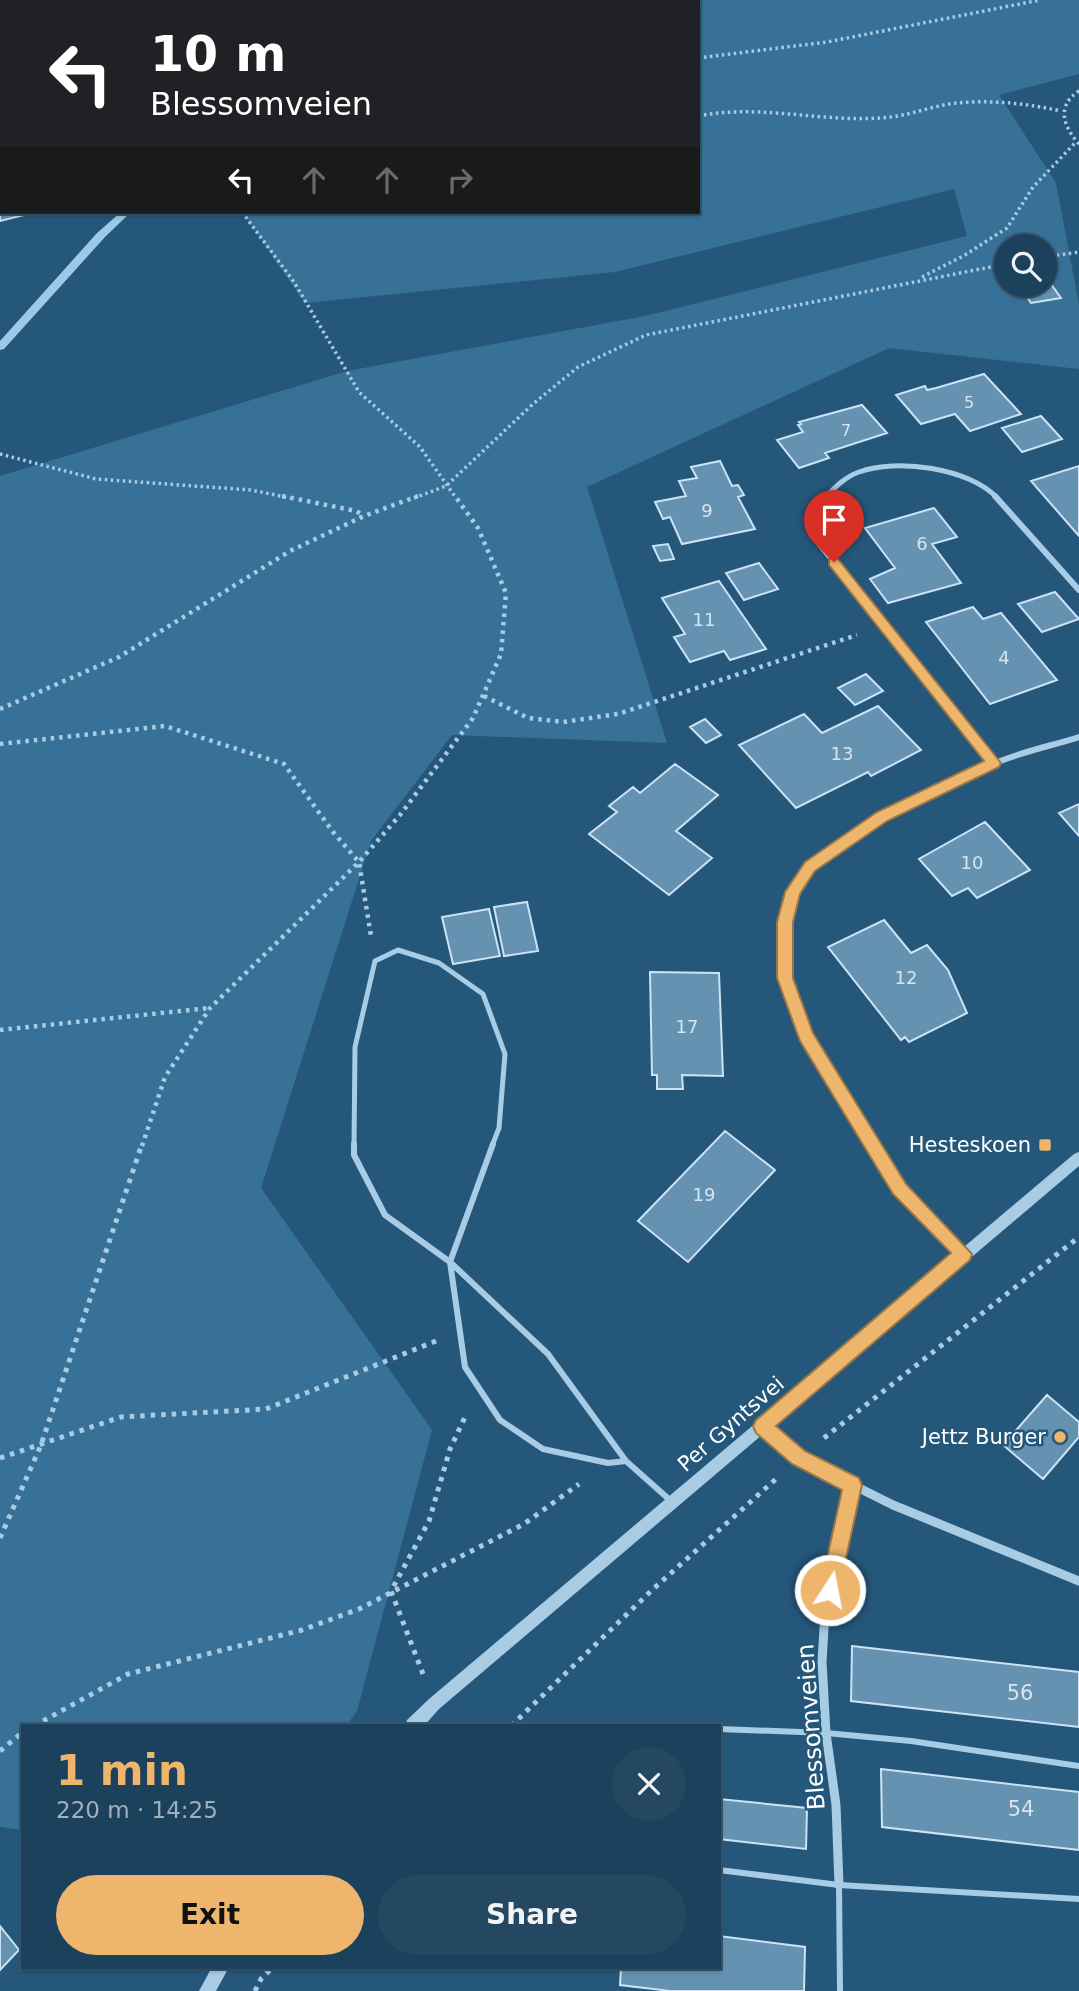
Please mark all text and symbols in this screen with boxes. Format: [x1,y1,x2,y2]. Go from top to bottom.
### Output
text: 10 m [150,26,286,83]
icon: left [35,28,126,119]
text: Blessomveien [150,85,372,123]
icon: left [222,161,260,199]
icon: ahead [295,161,333,199]
icon: ahead [368,161,406,199]
icon: right [441,161,479,199]
map controls [994,234,1057,297]
button: search [994,234,1057,297]
house number: 5 [964,393,974,412]
house number: 7 [841,421,851,440]
pin [804,490,864,562]
house number: 9 [701,500,713,521]
icon: arrive [815,501,853,539]
house number: 6 [916,533,928,554]
house number: 11 [693,609,715,630]
house number: 4 [998,647,1010,668]
house number: 13 [831,743,853,764]
house number: 10 [961,852,983,873]
house number: 12 [895,967,917,988]
house number: 17 [676,1016,698,1037]
place label: Hesteskoen [909,1133,1031,1157]
marker: Hesteskoen [1037,1137,1053,1153]
house number: 19 [693,1184,715,1205]
street label: Per Gyntsvei [673,1371,789,1477]
place label: Jettz Burger [920,1425,1046,1449]
marker: Jettz Burger [1052,1429,1068,1445]
position arrow [793,1553,867,1627]
street label: Blessomveien [791,1643,831,1811]
house number: 56 [1007,1681,1033,1705]
text: 1 min [56,1746,188,1795]
button: close [612,1747,686,1821]
text: 220 m · 14:25 [56,1797,218,1823]
house number: 54 [1008,1797,1034,1821]
button: Exit [56,1875,364,1955]
button: Share [378,1875,686,1955]

